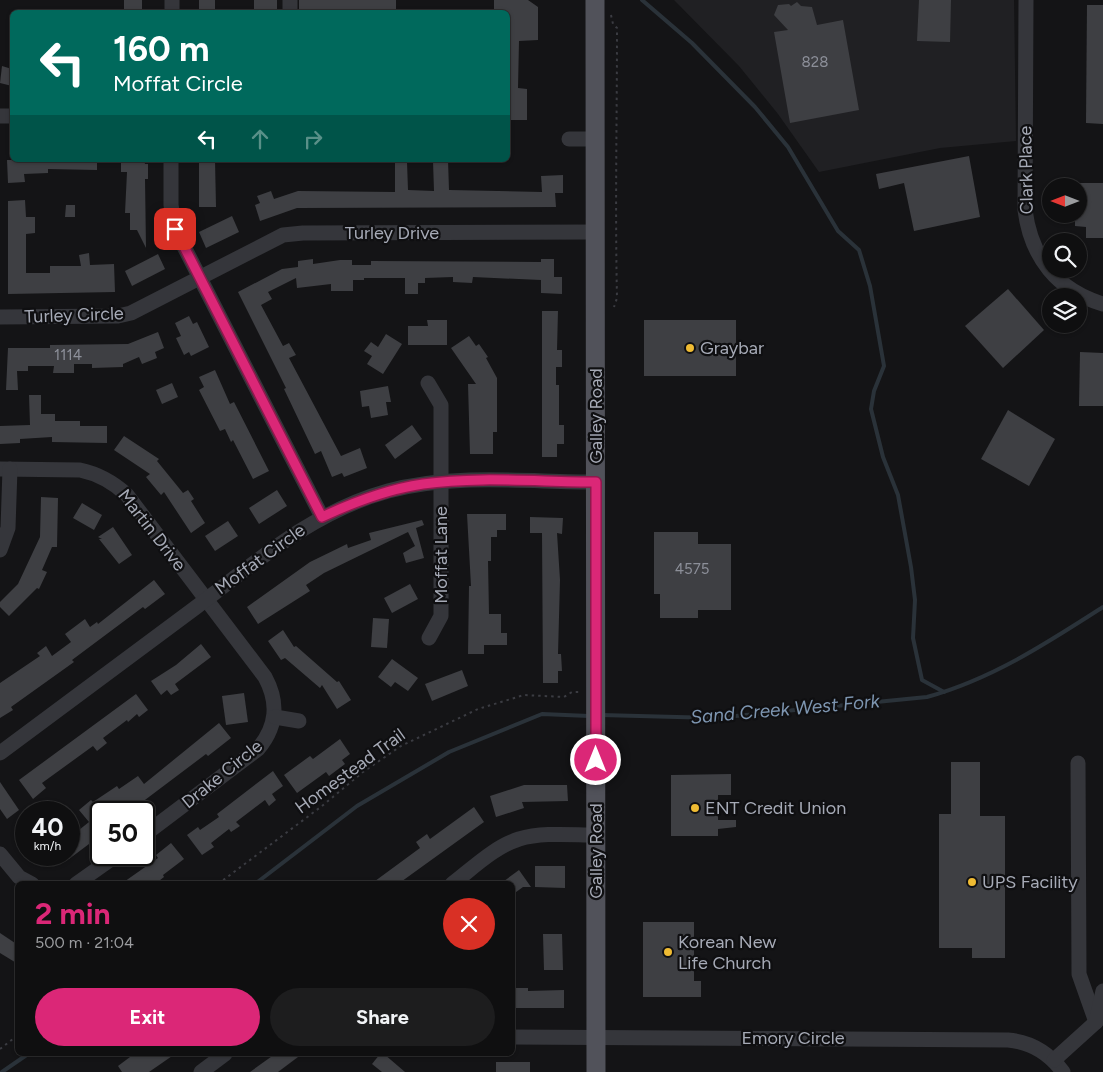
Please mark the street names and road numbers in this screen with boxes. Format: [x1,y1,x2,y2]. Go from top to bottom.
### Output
street label: Clark Place [1014,125,1038,214]
street label: Turley Drive [345,222,439,244]
street label: Turley Circle [24,302,124,328]
street label: Galley Road [585,368,607,464]
street label: Martin Drive [113,485,191,575]
street label: Moffat Lane [430,506,452,604]
street label: Moffat Circle [211,519,310,599]
street label: Homestead Trail [291,724,409,818]
street label: Drake Circle [177,735,267,813]
street label: Galley Road [585,803,607,899]
street label: Emory Circle [741,1027,845,1049]

